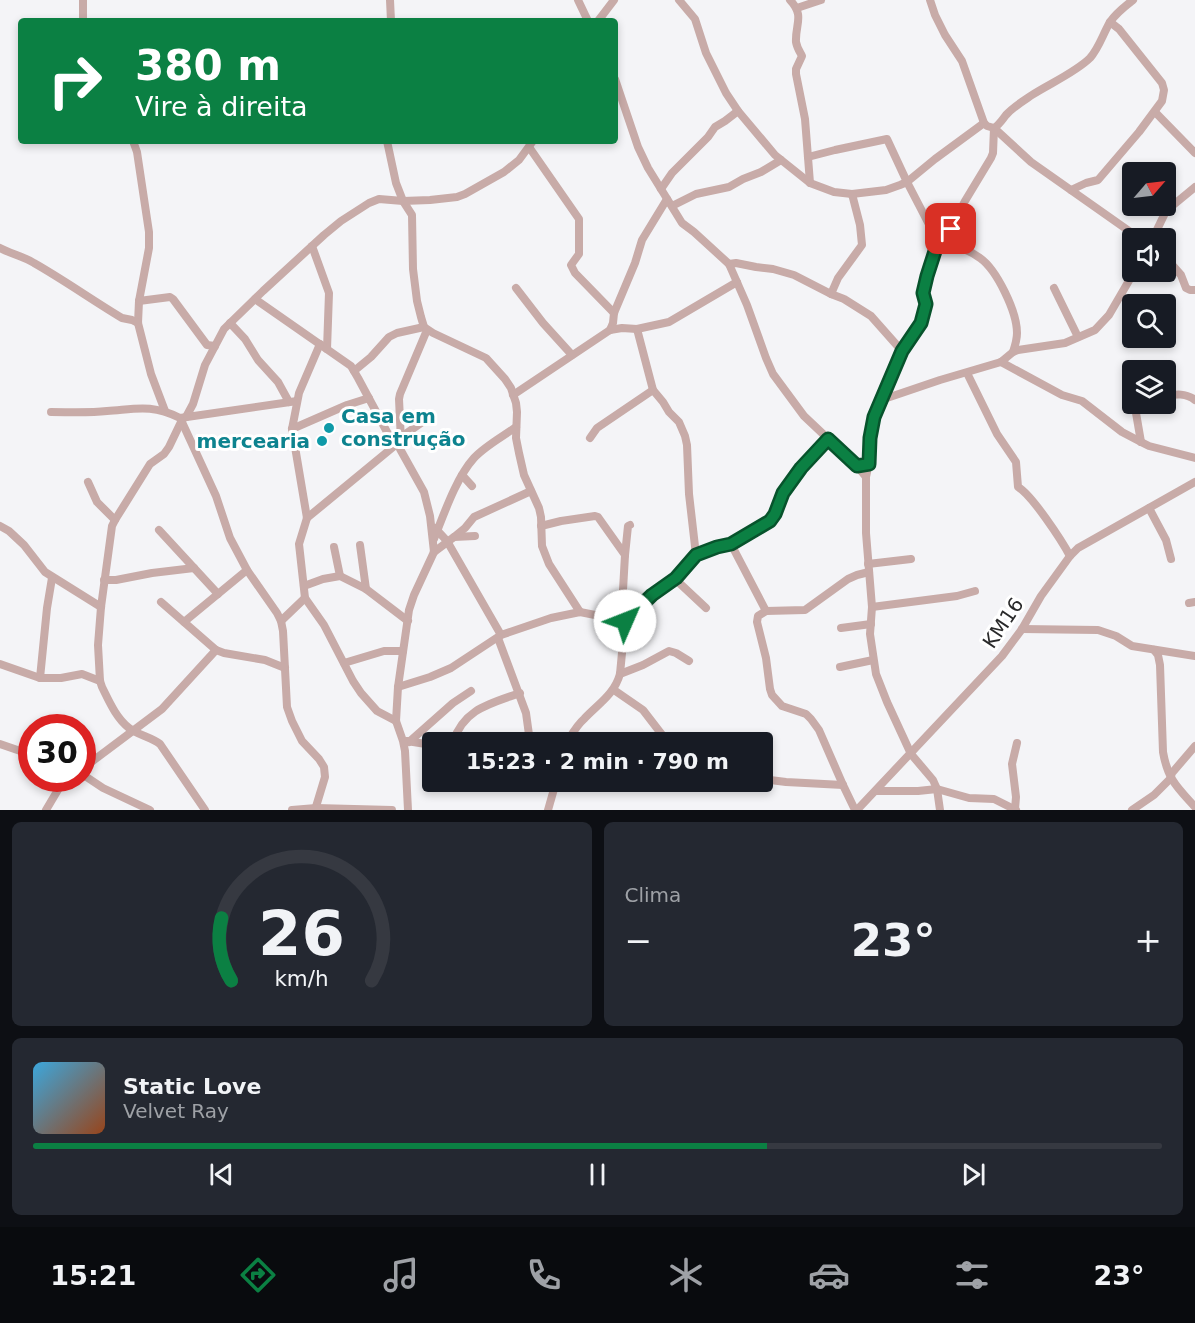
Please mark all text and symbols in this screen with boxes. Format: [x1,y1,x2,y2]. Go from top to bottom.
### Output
text: 380 m [135,41,281,90]
icon: right [36,42,114,120]
text: Vire à direita [135,91,308,122]
north arrow [1122,162,1176,216]
map controls [1122,162,1176,414]
pin [925,203,976,254]
icon: arrive [934,212,967,245]
button: sound [1122,228,1176,282]
button: search [1122,294,1176,348]
button: layers [1122,360,1176,414]
place label: Casa em construção [341,404,466,451]
marker: Casa em construção [322,421,336,435]
place label: mercearia [197,429,310,453]
marker: mercearia [315,434,329,448]
position arrow [593,589,657,653]
street label: KM16 [977,593,1029,653]
speed limit sign: 30 [18,714,96,792]
text: 15:23 · 2 min · 790 m [466,749,729,774]
text: Clima [625,883,681,907]
text: 26 [258,897,345,970]
text: 23° [851,914,936,967]
text: − [625,921,652,960]
text: + [1134,921,1162,960]
text: km/h [275,966,329,991]
text: Static Love [123,1074,261,1099]
text: Velvet Ray [123,1099,229,1123]
icon: previous [205,1158,238,1191]
icon: pause [581,1158,614,1191]
icon: next [957,1158,990,1191]
icon: directions [237,1254,279,1296]
icon: music [380,1254,422,1296]
icon: phone [523,1254,565,1296]
icon: climate [665,1254,707,1296]
icon: car [808,1254,850,1296]
icon: filters [951,1254,993,1296]
text: 15:21 [50,1260,136,1291]
text: 23° [1093,1260,1145,1291]

